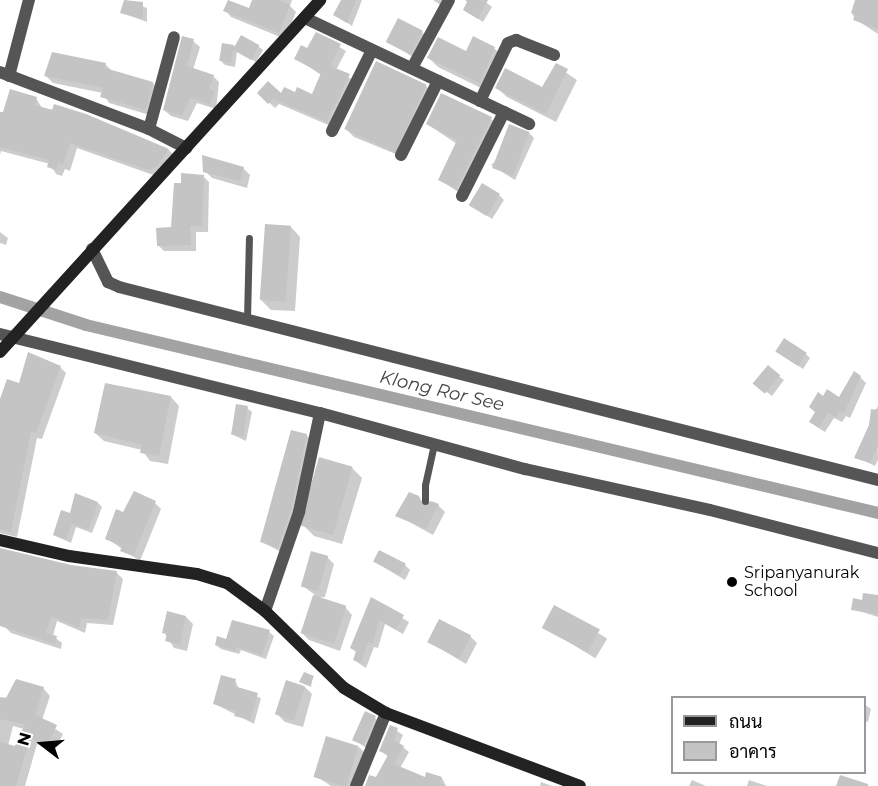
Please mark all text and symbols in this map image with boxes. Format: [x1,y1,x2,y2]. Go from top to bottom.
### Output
water label: Klong Ror See [378,366,506,416]
place label: Sripanyanurak School [744,563,859,601]
marker: Sripanyanurak School [725,575,739,589]
legend [671,696,866,774]
text: ถนน [729,711,762,733]
north arrow [12,714,72,774]
text: N [13,730,35,748]
text: อาคาร [729,741,777,763]

